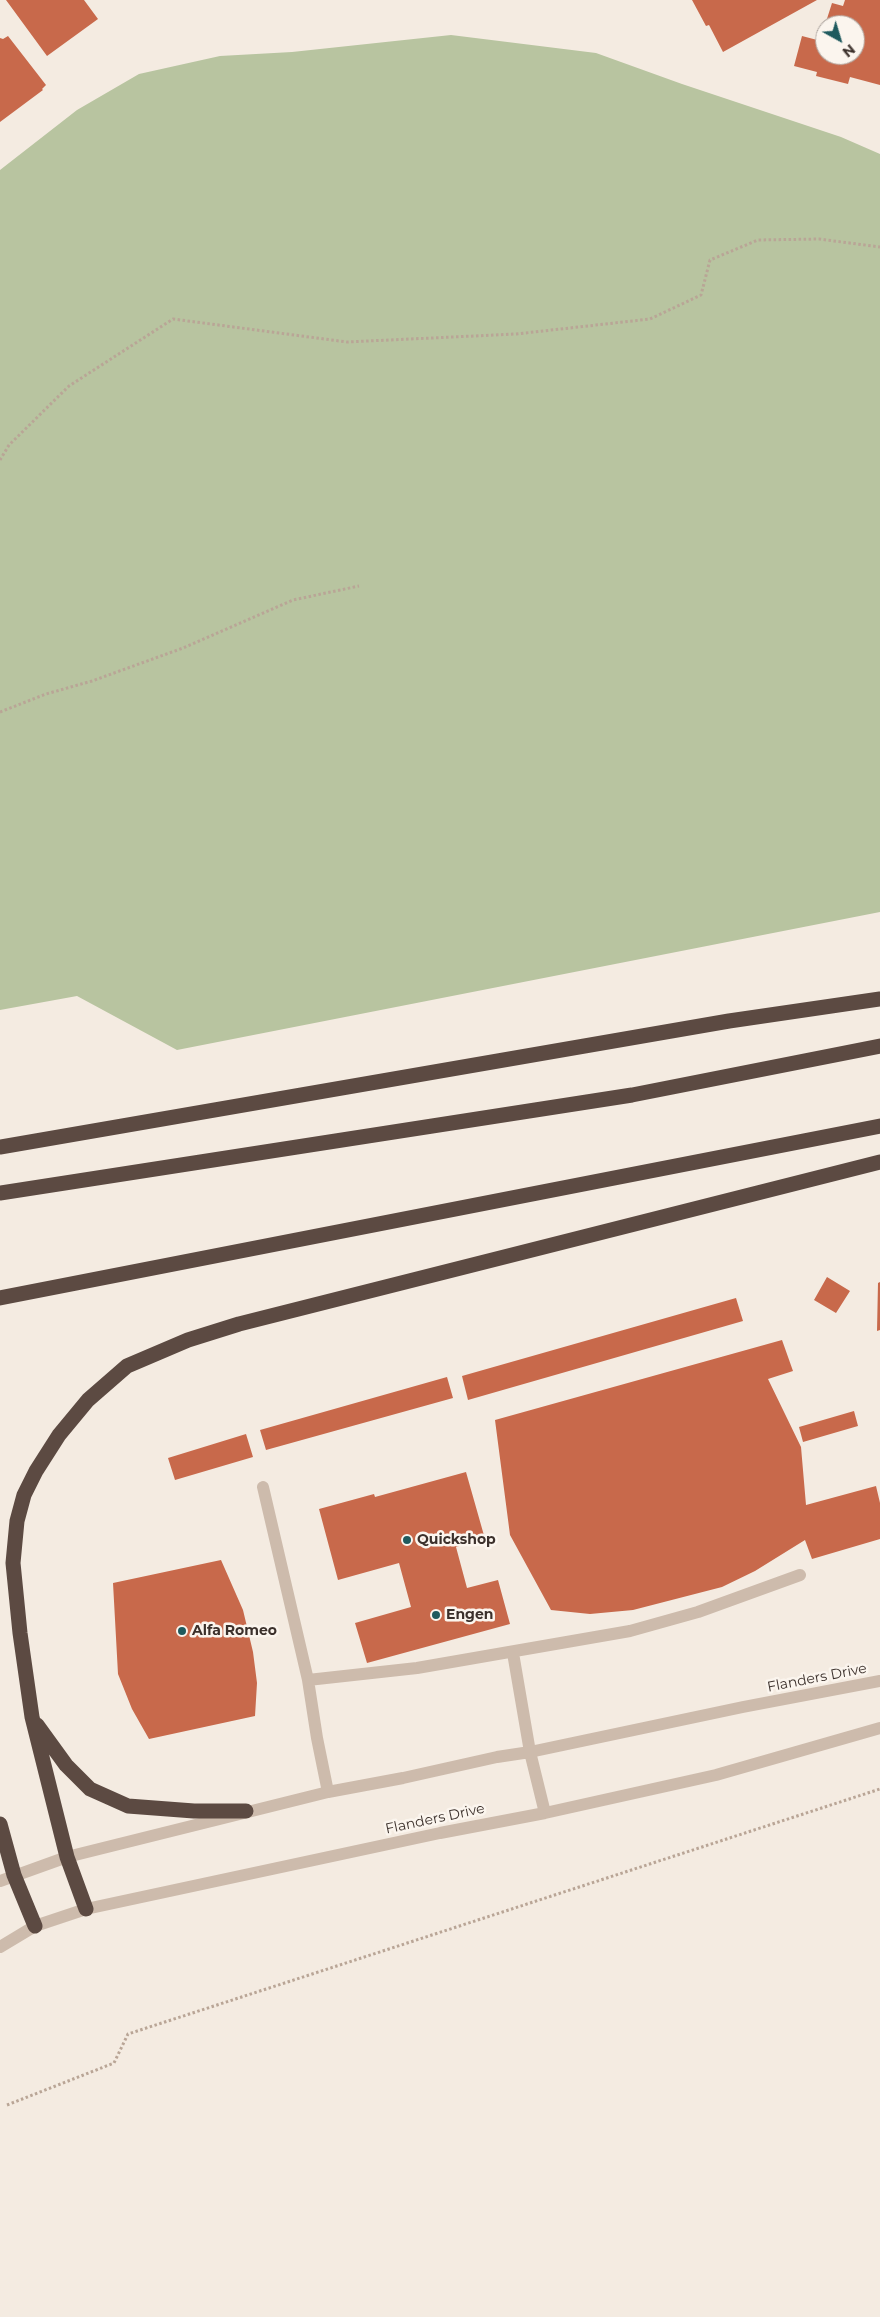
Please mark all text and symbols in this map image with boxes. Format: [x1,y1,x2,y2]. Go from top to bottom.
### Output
north arrow [815,15,865,65]
text: N [839,40,859,61]
place label: Quickshop [417,1532,496,1548]
marker: Quickshop [401,1534,413,1546]
place label: Engen [446,1607,493,1623]
marker: Engen [430,1609,442,1621]
place label: Alfa Romeo [192,1623,277,1639]
marker: Alfa Romeo [176,1625,188,1637]
street label: Flanders Drive [766,1660,868,1696]
street label: Flanders Drive [384,1800,486,1838]

